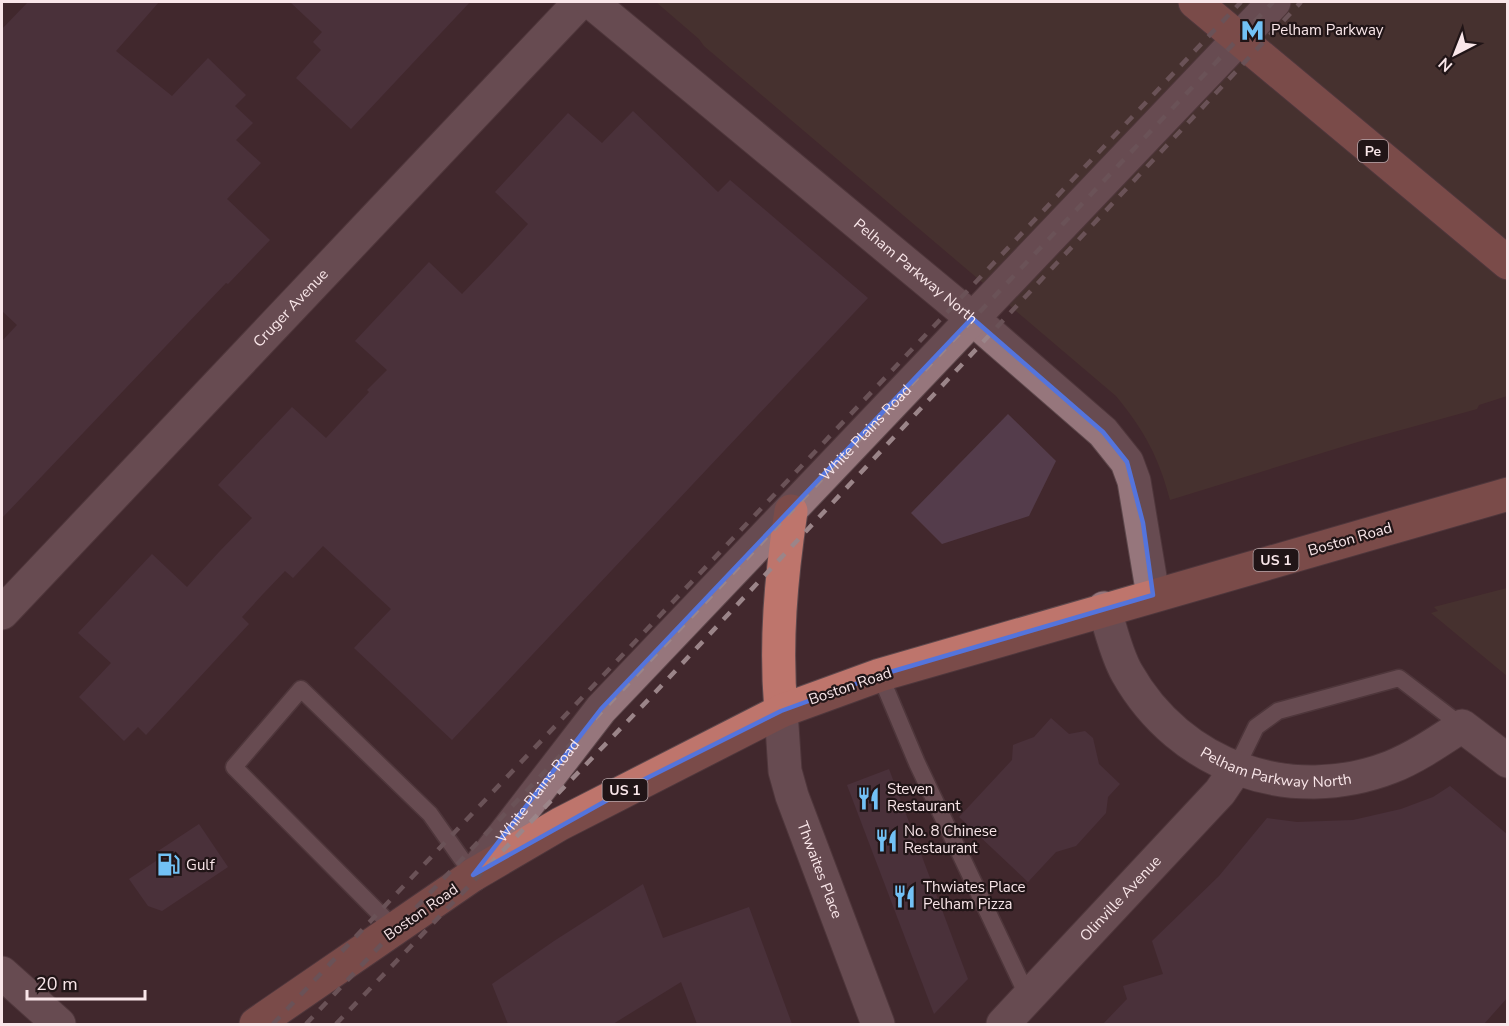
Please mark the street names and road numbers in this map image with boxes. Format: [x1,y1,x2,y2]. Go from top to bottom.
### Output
road number: Pe [1358,140,1388,162]
street label: Pelham Parkway North [850,214,982,329]
street label: Cruger Avenue [249,264,333,351]
street label: White Plains Road [815,380,916,485]
street label: Boston Road [1306,517,1394,561]
road number: US 1 [1254,549,1298,571]
street label: Boston Road [806,662,894,710]
street label: White Plains Road [491,735,584,847]
street label: Pelham Parkway North [1197,742,1353,792]
road number: US 1 [602,779,648,801]
street label: Thwaites Place [792,818,847,921]
street label: Olinville Avenue [1075,851,1166,946]
street label: Boston Road [380,879,462,945]

